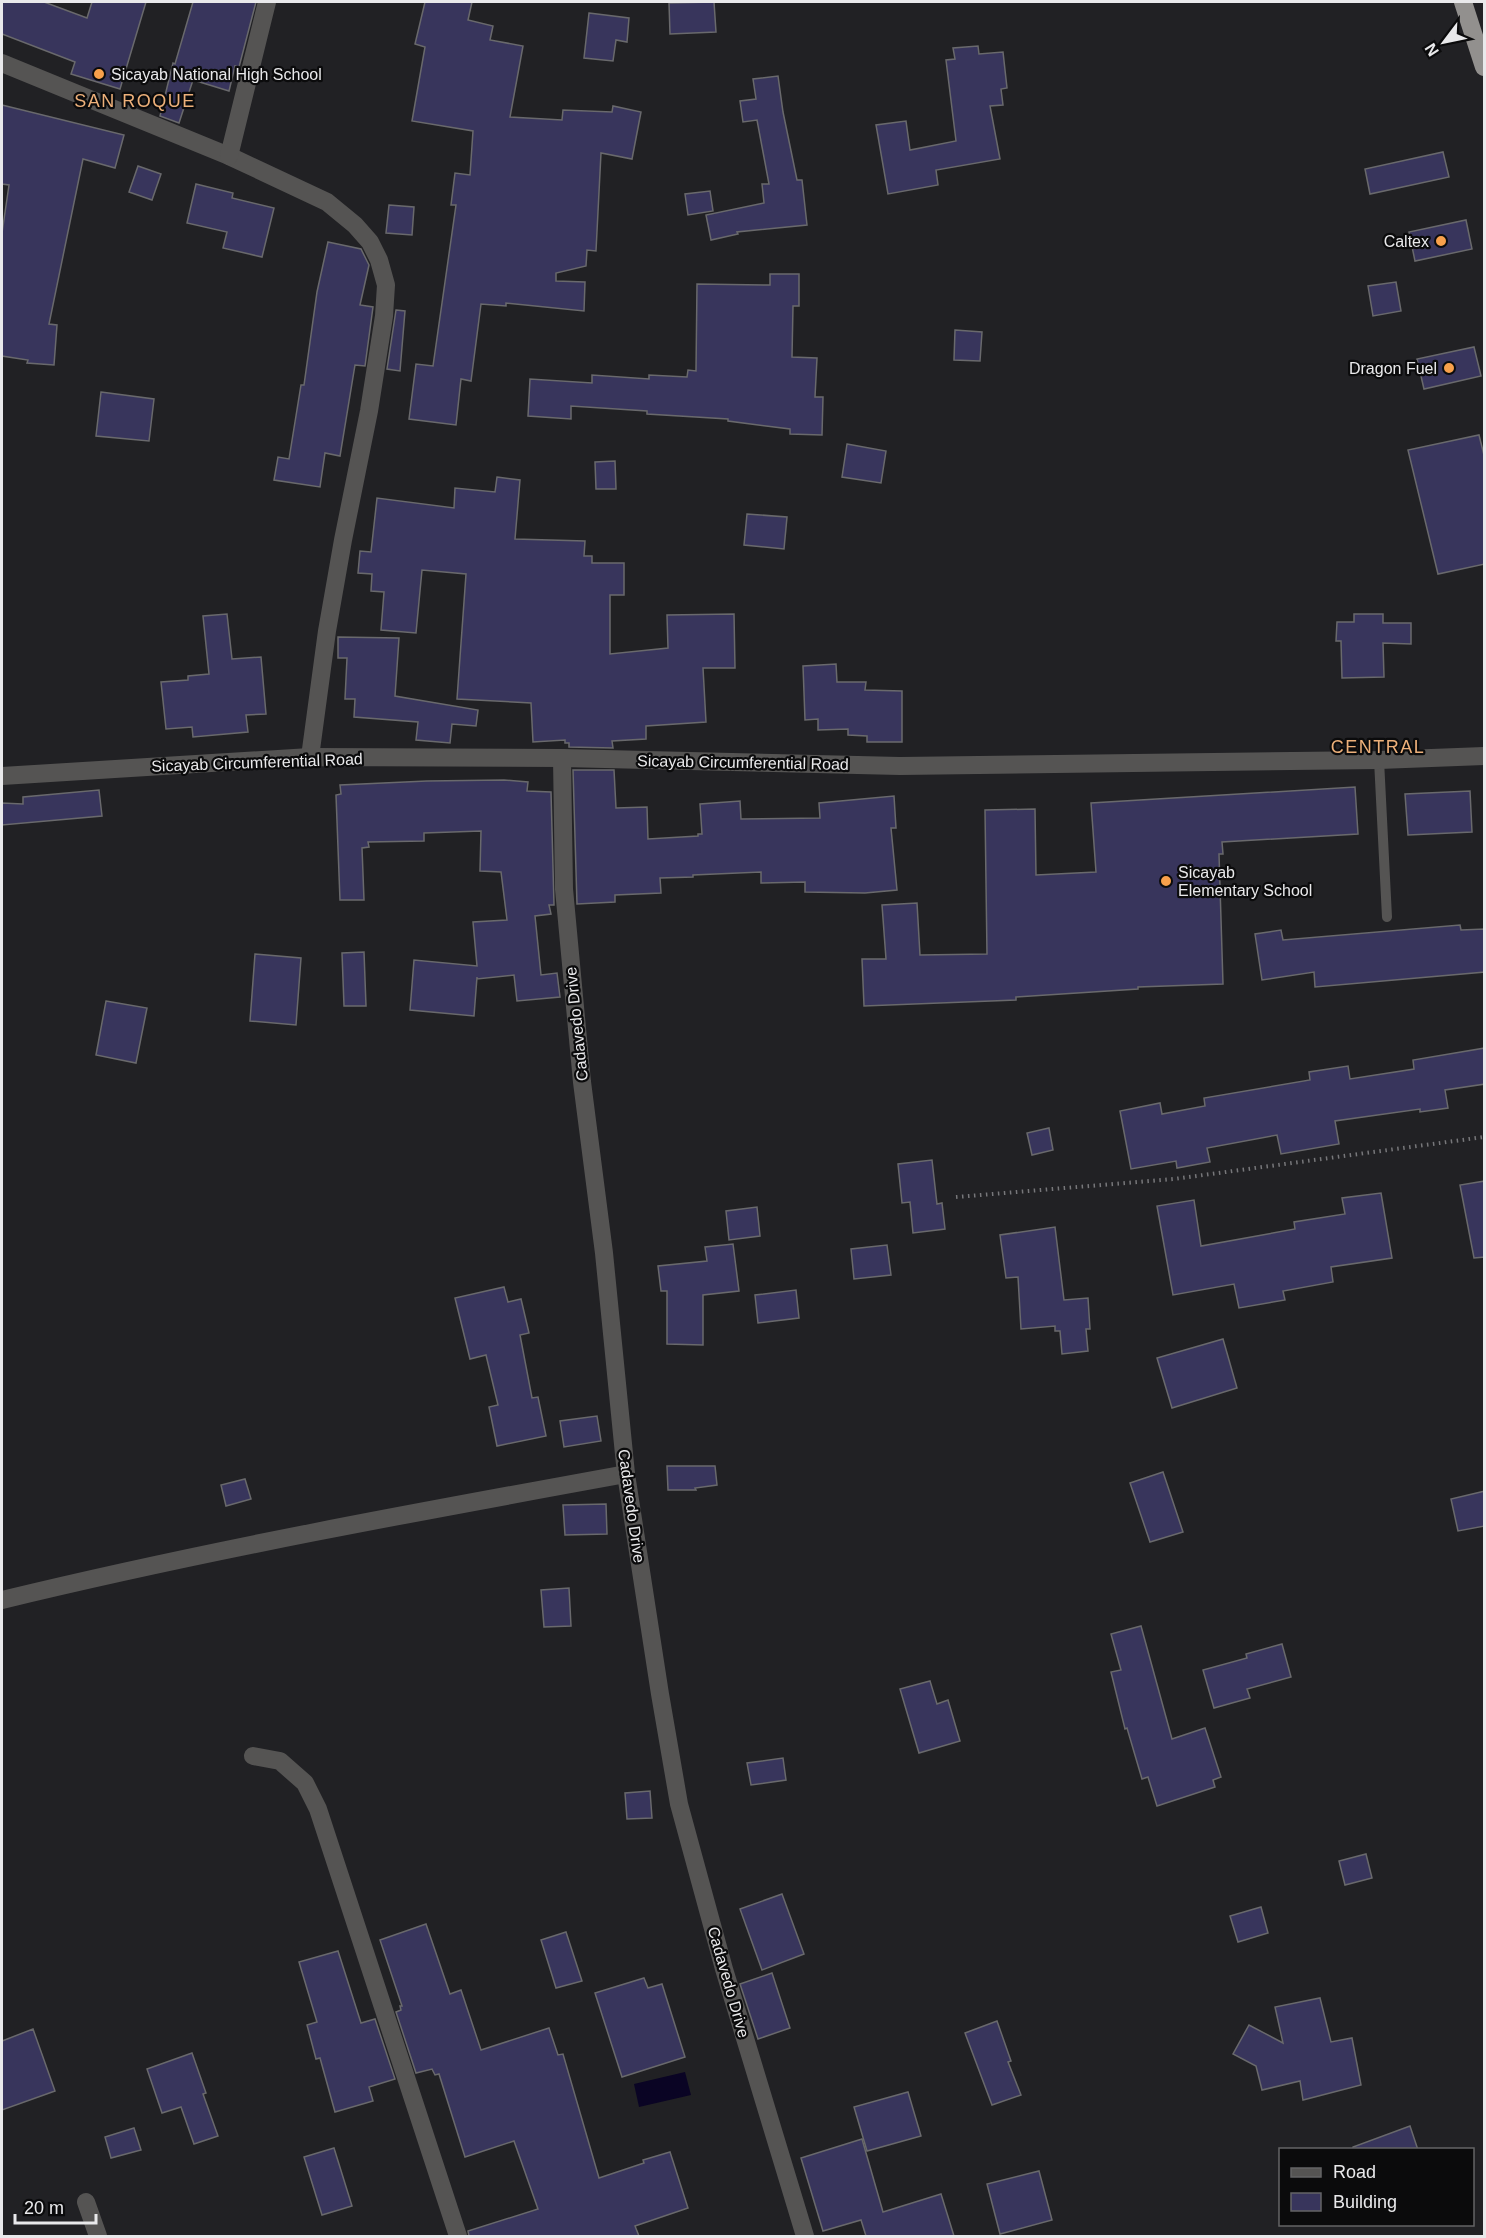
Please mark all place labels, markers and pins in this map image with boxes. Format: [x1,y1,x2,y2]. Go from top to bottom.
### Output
place label: Sicayab National High School [111,66,322,83]
marker: Sicayab National High School [92,67,106,81]
place label: Caltex [1384,233,1429,250]
marker: Caltex [1434,234,1448,248]
place label: Dragon Fuel [1349,360,1437,377]
marker: Dragon Fuel [1442,361,1456,375]
place label: Sicayab Elementary School [1178,864,1312,899]
marker: Sicayab Elementary School [1159,874,1173,888]

